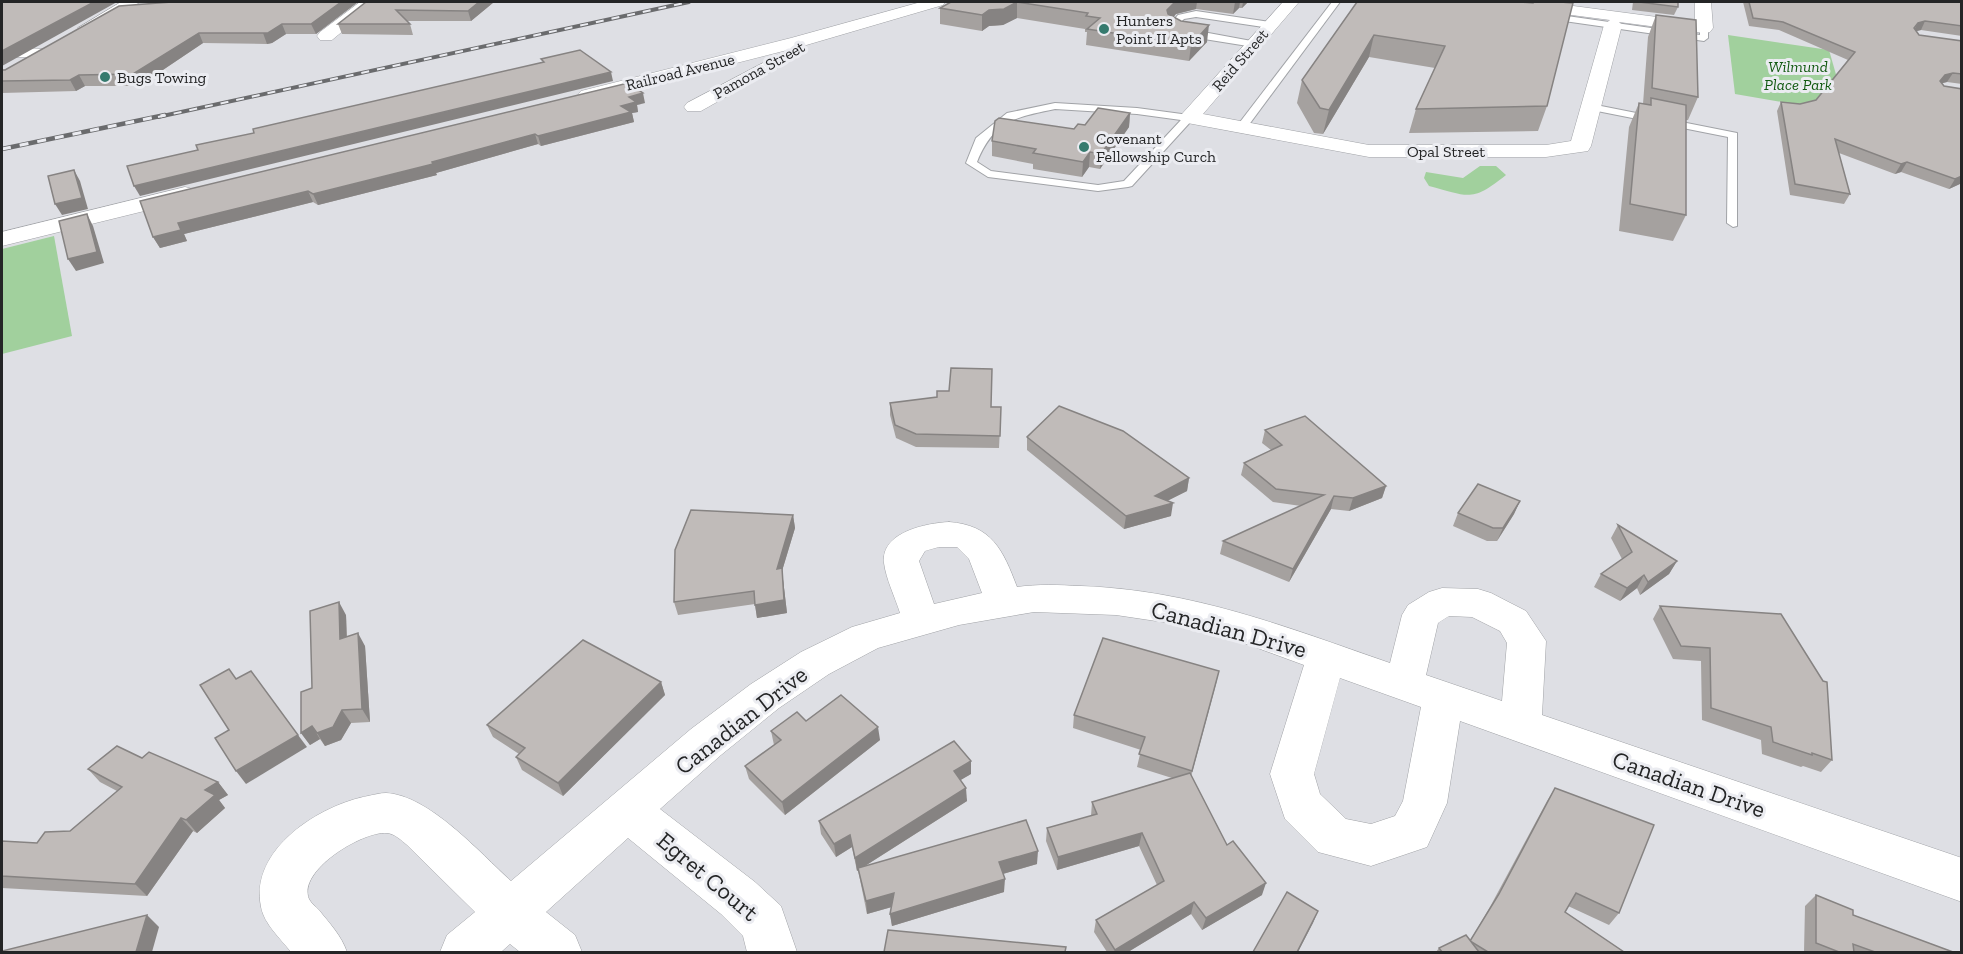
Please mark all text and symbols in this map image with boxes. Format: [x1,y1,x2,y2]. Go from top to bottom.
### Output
place label: Hunters Point II Apts [1116,11,1202,48]
marker: Hunters Point II Apts [1097,22,1111,36]
street label: Reid Street [1208,25,1272,95]
street label: Pamona Street [710,37,808,103]
street label: Railroad Avenue [624,49,736,95]
park label: Wilmund Place Park [1764,57,1832,94]
place label: Bugs Towing [117,68,207,87]
marker: Bugs Towing [98,70,112,84]
place label: Covenant Fellowship Curch [1096,129,1216,166]
marker: Covenant Fellowship Curch [1077,140,1091,154]
street label: Opal Street [1407,142,1485,161]
street label: Canadian Drive [1148,594,1310,664]
street label: Canadian Drive [669,659,813,781]
street label: Canadian Drive [1609,744,1769,824]
street label: Egret Court [651,825,765,927]

